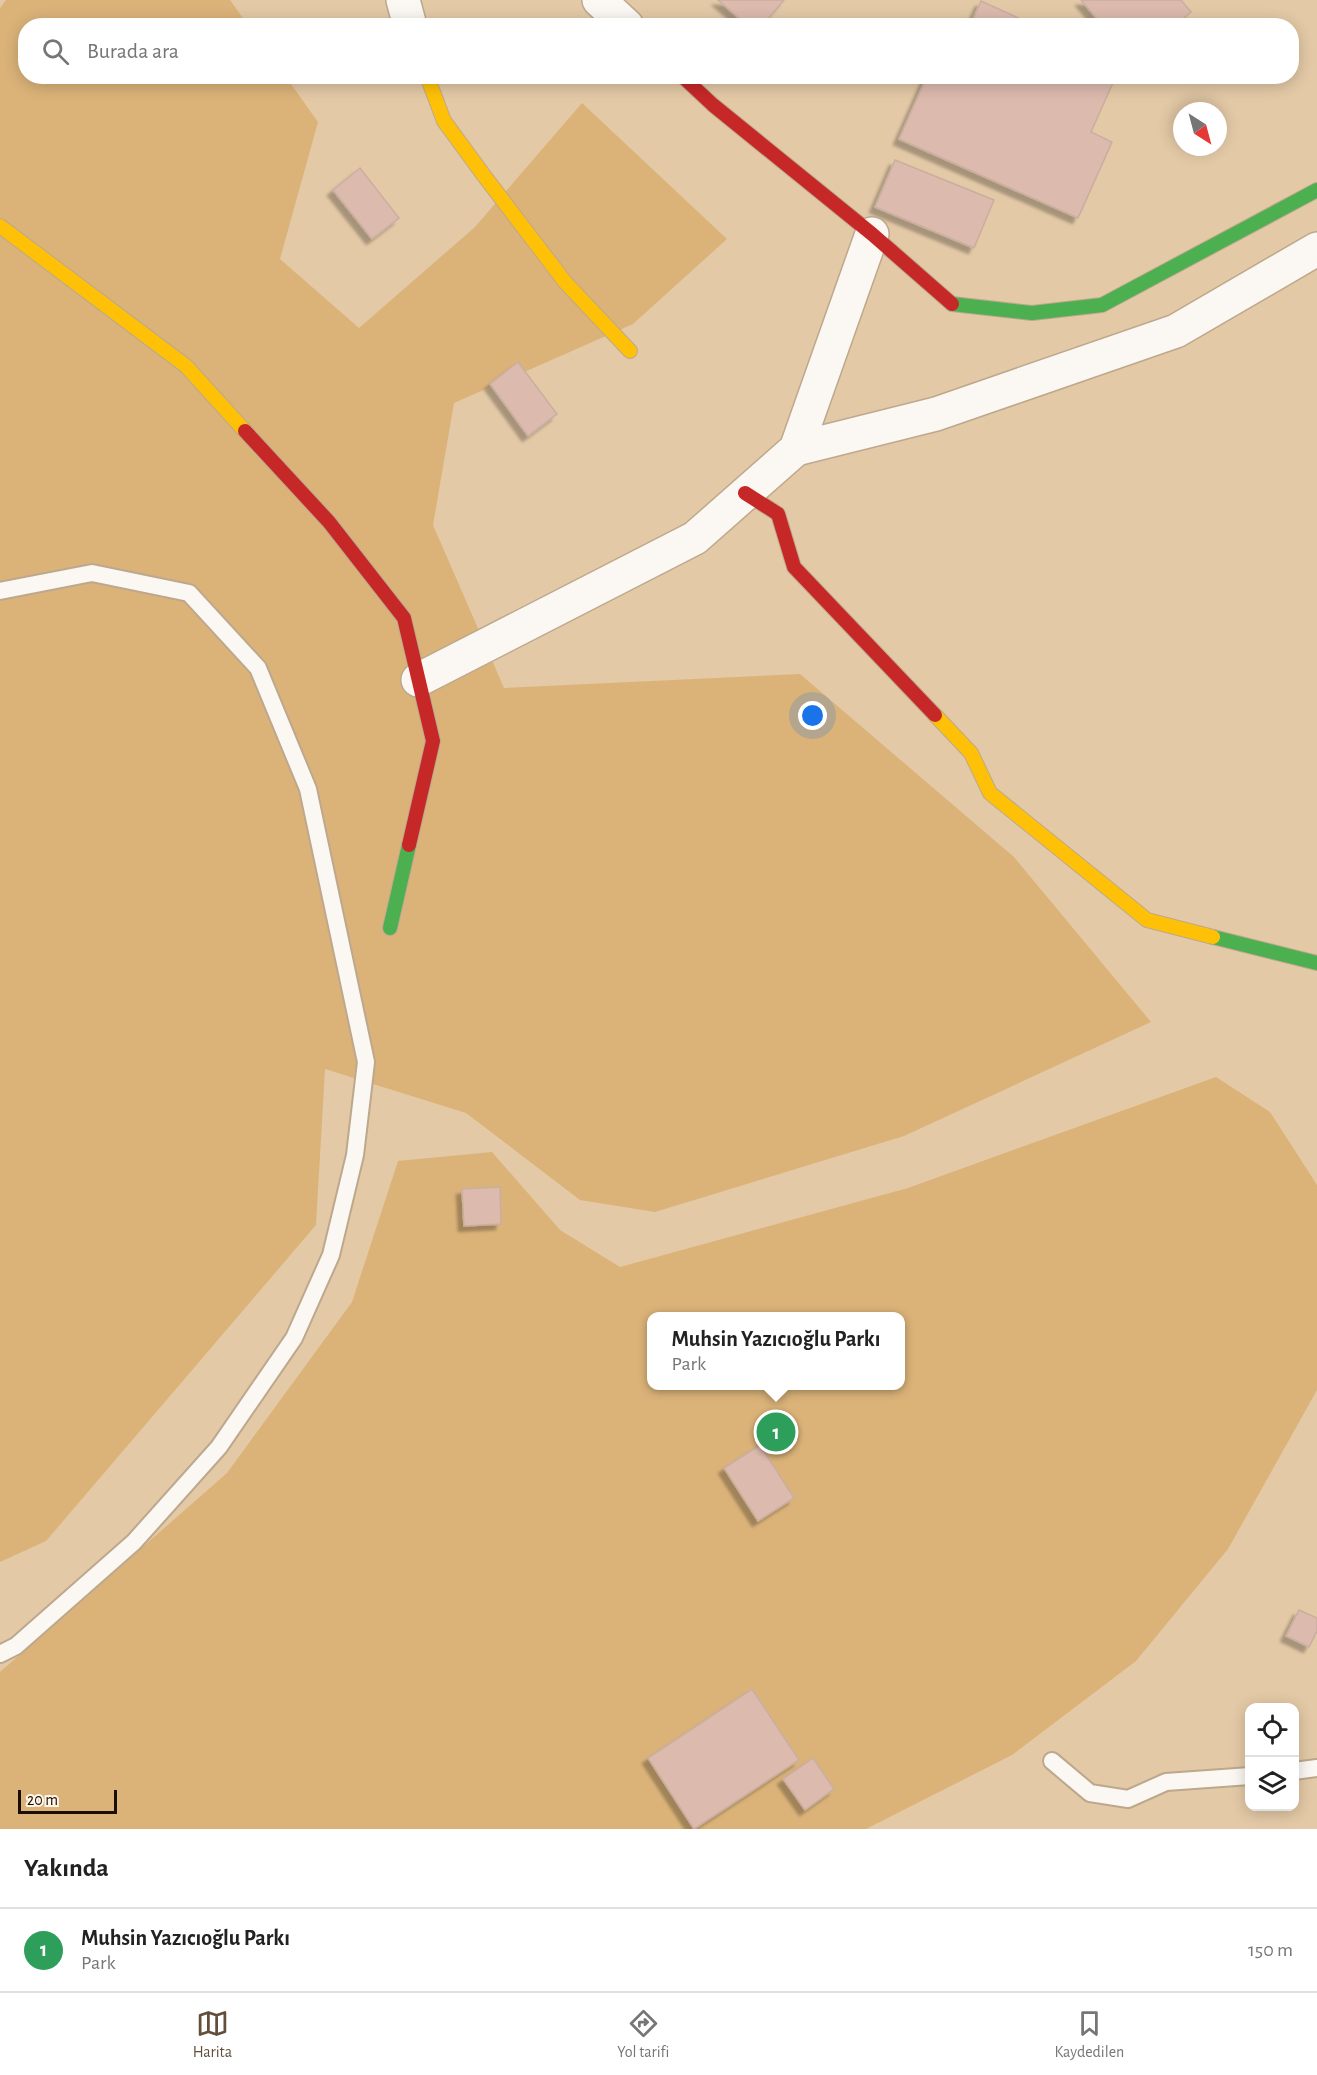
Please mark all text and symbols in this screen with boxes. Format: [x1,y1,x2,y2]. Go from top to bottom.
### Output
search box [18,18,1299,84]
icon: search [39,35,72,68]
text: Burada ara [87,40,179,62]
north arrow [1173,102,1227,156]
your location [798,701,827,730]
popup [647,1312,905,1390]
text: Muhsin Yazıcıoğlu Parkı [672,1328,880,1350]
text: Park [672,1354,706,1374]
pin: 1 [756,1410,796,1454]
map controls [1245,1703,1299,1811]
button: locate [1245,1703,1299,1757]
button: layers [1245,1757,1299,1811]
scale bar [18,1787,117,1814]
text: 20 m [27,1792,58,1808]
text: Yakında [24,1855,109,1881]
text: Muhsin Yazıcıoğlu Parkı [81,1927,290,1949]
text: 1 [40,1940,47,1960]
text: 150 m [1248,1940,1293,1960]
text: Park [81,1953,116,1973]
tab: Harita [193,2007,232,2062]
tab: Yol tarifi [617,2007,669,2062]
tab: Kaydedilen [1055,2007,1124,2062]

